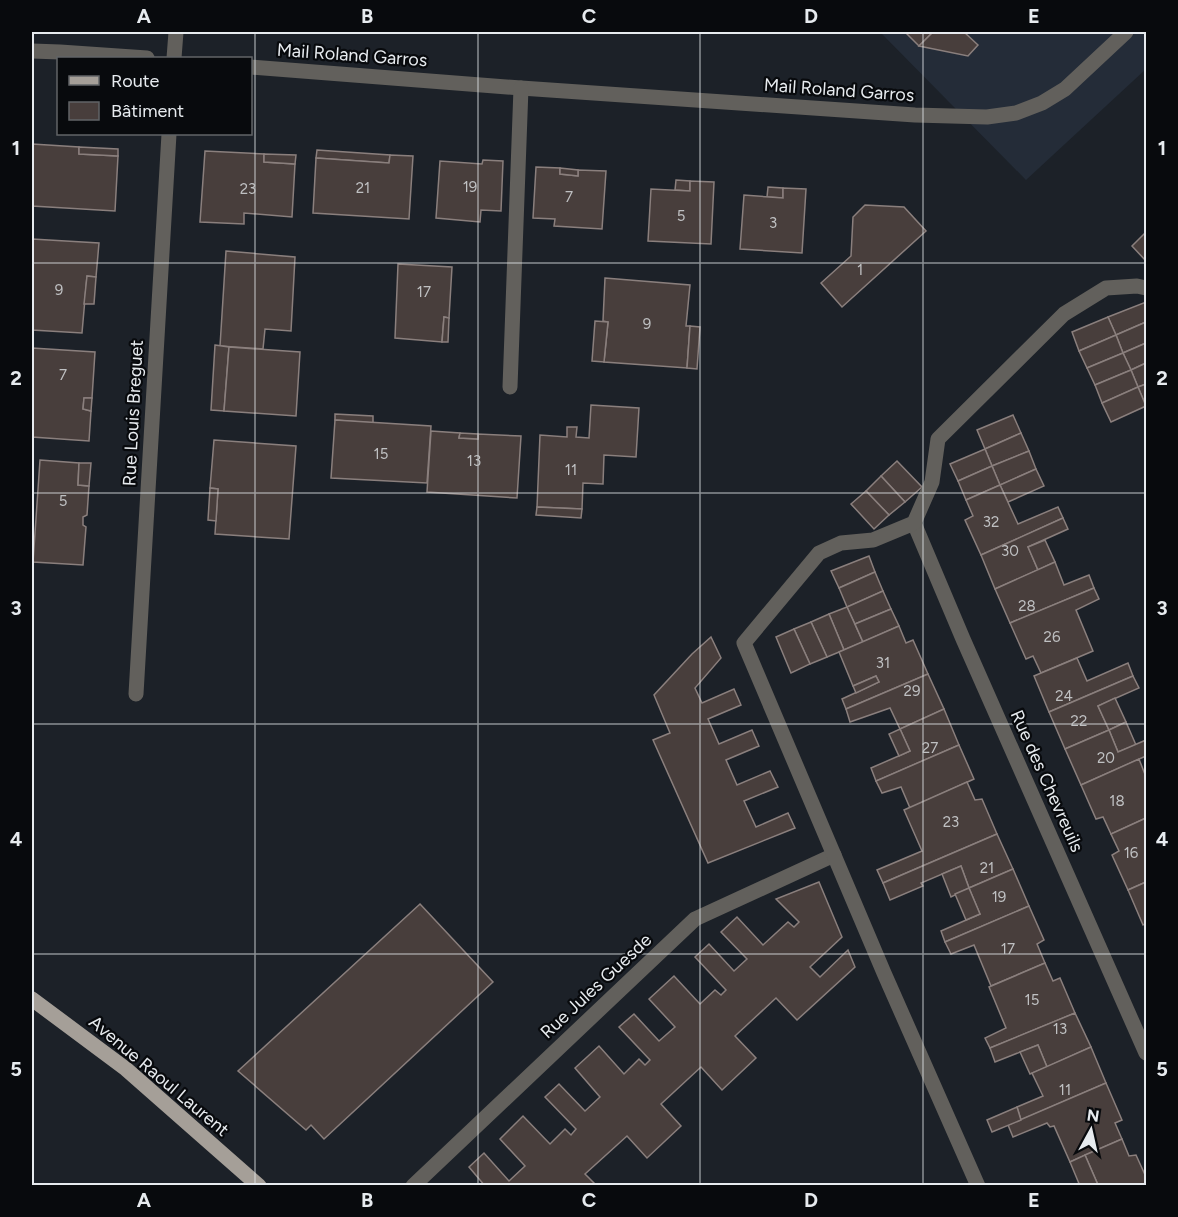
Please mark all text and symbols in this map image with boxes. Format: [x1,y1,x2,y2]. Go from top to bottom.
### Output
text: A [137,4,152,28]
text: B [361,4,373,28]
text: C [582,4,596,28]
text: D [804,4,818,28]
text: E [1028,4,1040,28]
street label: Mail Roland Garros [276,39,428,71]
legend [57,57,252,135]
text: Route [111,70,160,92]
street label: Mail Roland Garros [763,74,915,106]
text: Bâtiment [111,100,184,122]
text: 1 [12,136,20,160]
text: 1 [1158,136,1166,160]
house number: 19 [463,178,477,196]
house number: 21 [356,179,370,197]
house number: 23 [240,180,256,198]
house number: 7 [565,188,573,206]
house number: 5 [677,207,685,225]
house number: 3 [769,214,777,232]
house number: 1 [857,261,863,279]
house number: 9 [55,281,63,299]
house number: 17 [417,283,431,301]
house number: 9 [643,315,651,333]
street label: Rue Louis Breguet [118,339,148,487]
text: 2 [10,366,22,390]
house number: 7 [59,366,67,384]
text: 2 [1156,366,1168,390]
house number: 15 [374,445,388,463]
house number: 13 [467,452,481,470]
house number: 11 [565,461,577,479]
house number: 5 [59,492,67,510]
house number: 32 [983,513,999,531]
house number: 30 [1001,542,1019,560]
text: 3 [10,596,22,620]
text: 3 [1156,596,1168,620]
house number: 28 [1018,597,1036,615]
house number: 26 [1044,628,1061,646]
house number: 31 [876,654,890,672]
house number: 29 [904,682,920,700]
house number: 24 [1055,687,1073,705]
street label: Rue des Chevreuils [1006,707,1088,855]
house number: 22 [1071,712,1087,730]
house number: 27 [922,739,938,757]
house number: 20 [1097,749,1115,767]
house number: 18 [1109,792,1125,810]
house number: 23 [943,813,959,831]
text: 4 [10,827,23,851]
text: 4 [1156,827,1169,851]
house number: 16 [1124,844,1139,862]
house number: 21 [980,859,994,877]
house number: 19 [992,888,1006,906]
street label: Rue Jules Guesde [536,929,656,1043]
house number: 17 [1001,940,1015,958]
house number: 15 [1025,991,1039,1009]
street label: Avenue Raoul Laurent [85,1011,234,1141]
house number: 13 [1053,1020,1067,1038]
text: 5 [10,1057,22,1081]
text: 5 [1156,1057,1168,1081]
house number: 11 [1059,1081,1071,1099]
north arrow [1061,1100,1121,1160]
text: N [1086,1105,1100,1126]
text: A [137,1188,152,1212]
text: B [361,1188,373,1212]
text: C [582,1188,596,1212]
text: D [804,1188,818,1212]
text: E [1028,1188,1040,1212]

